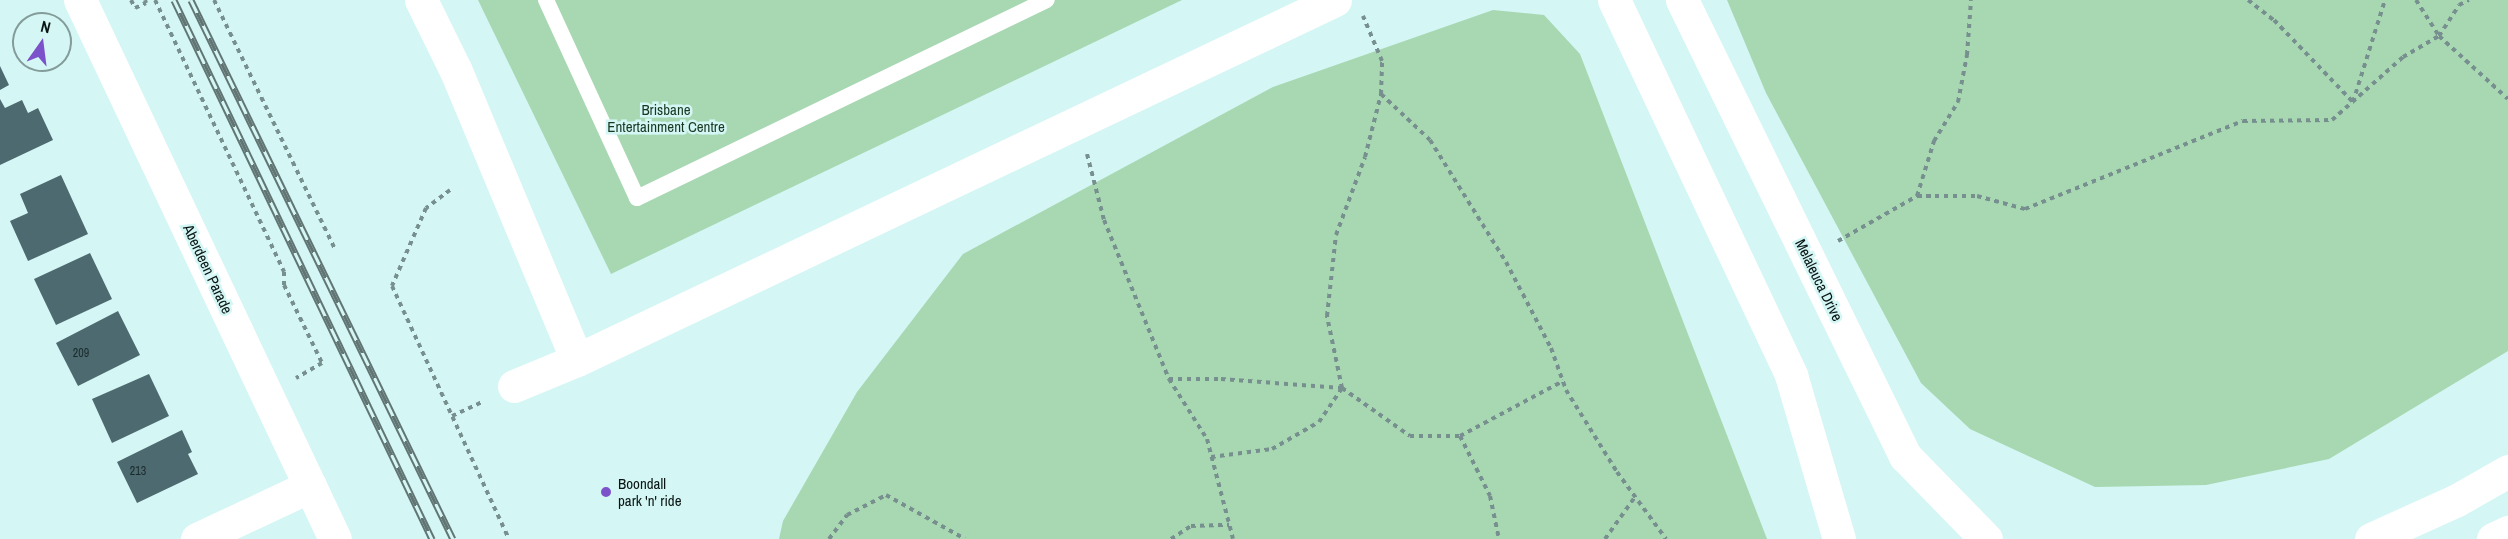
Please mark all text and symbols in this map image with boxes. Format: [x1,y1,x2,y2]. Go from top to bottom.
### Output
north arrow [12,12,72,72]
text: N [39,15,53,38]
park label: Brisbane Entertainment Centre [607,100,725,135]
street label: Aberdeen Parade [179,222,237,316]
street label: Melaleuca Drive [1791,236,1847,324]
house number: 209 [73,347,89,361]
house number: 213 [130,465,146,479]
place label: Boondall park 'n' ride [618,474,682,509]
marker: Boondall park 'n' ride [599,485,613,499]

